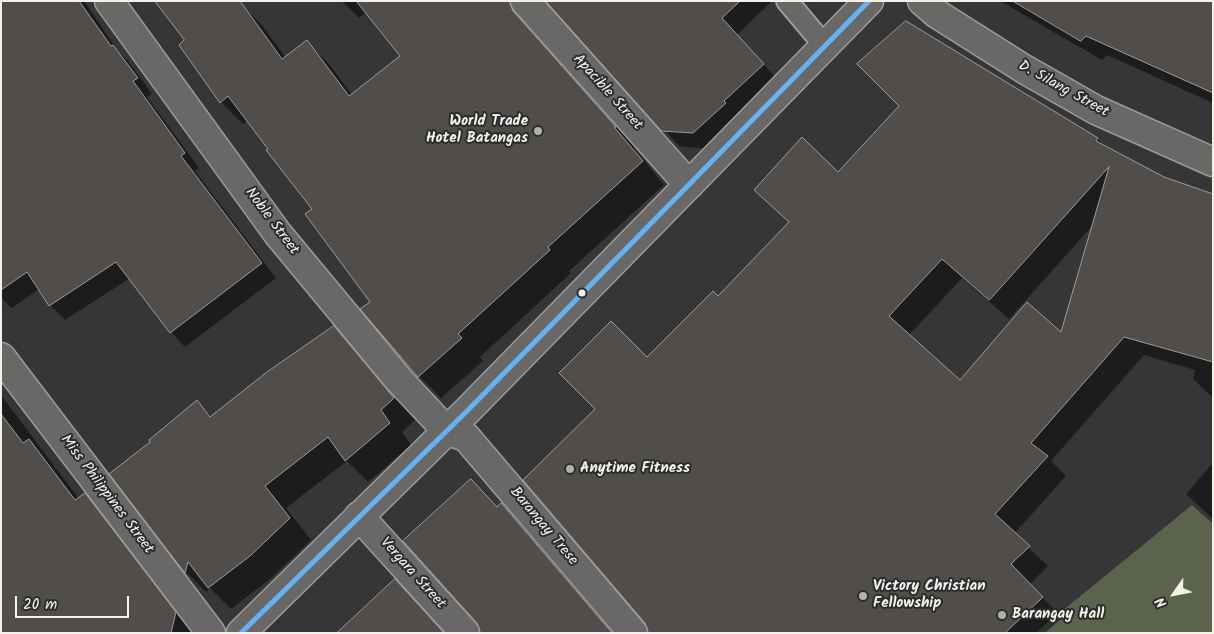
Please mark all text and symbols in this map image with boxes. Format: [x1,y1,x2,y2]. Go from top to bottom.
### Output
street label: Apacible Street [568,51,646,135]
street label: D. Silang Street [1015,58,1111,122]
place label: World Trade Hotel Batangas [426,113,528,148]
marker: World Trade Hotel Batangas [532,125,544,137]
street label: Noble Street [240,185,302,259]
unlabelled marker [577,288,587,298]
street label: Miss Philippines Street [55,432,157,558]
place label: Anytime Fitness [580,460,690,478]
marker: Anytime Fitness [564,463,576,475]
street label: Barangay Trese [505,484,581,570]
street label: Vergara Street [375,535,449,613]
north arrow [1149,569,1199,619]
place label: Victory Christian Fellowship [873,578,985,613]
scale bar [18,586,131,618]
marker: Victory Christian Fellowship [857,590,869,602]
text: N [1150,592,1173,612]
text: 20 m [23,593,57,617]
place label: Barangay Hall [1012,606,1104,624]
marker: Barangay Hall [996,609,1008,621]

